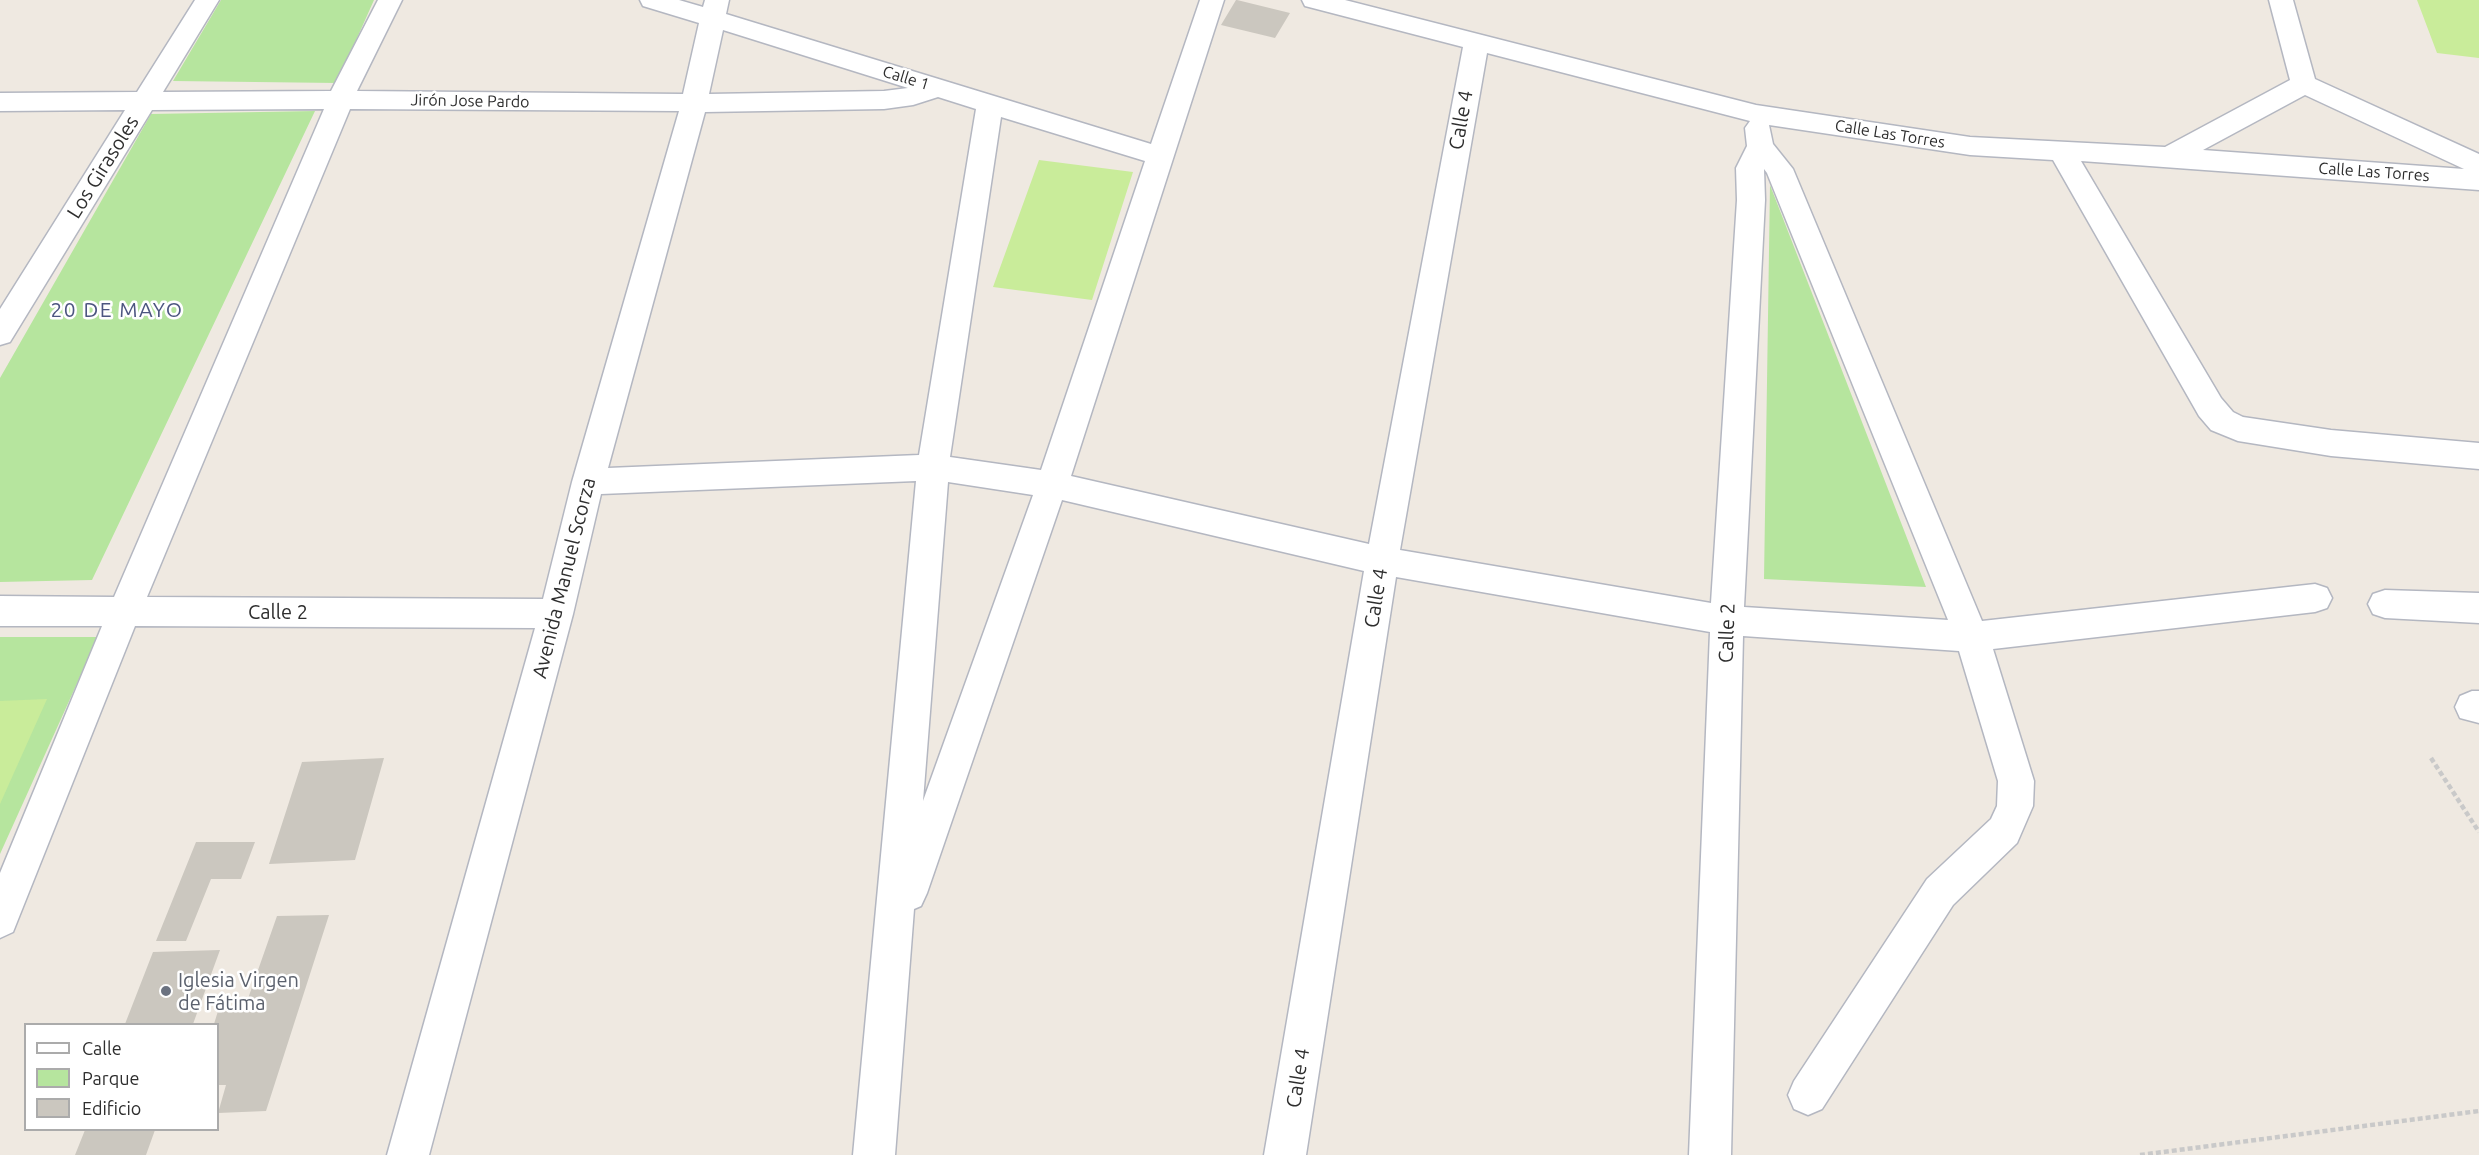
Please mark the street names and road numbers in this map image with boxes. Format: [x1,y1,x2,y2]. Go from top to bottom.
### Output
street label: Calle 1 [880,62,932,94]
street label: Calle 4 [1444,88,1478,152]
street label: Jirón Jose Pardo [410,90,530,112]
street label: Los Girasoles [62,111,144,223]
street label: Calle Las Torres [1834,116,1946,152]
street label: Calle Las Torres [2318,159,2430,185]
street label: Avenida Manuel Scorza [527,475,601,681]
street label: Calle 4 [1359,567,1393,629]
street label: Calle 2 [248,600,308,624]
street label: Calle 2 [1714,603,1740,663]
street label: Calle 4 [1281,1047,1315,1109]

